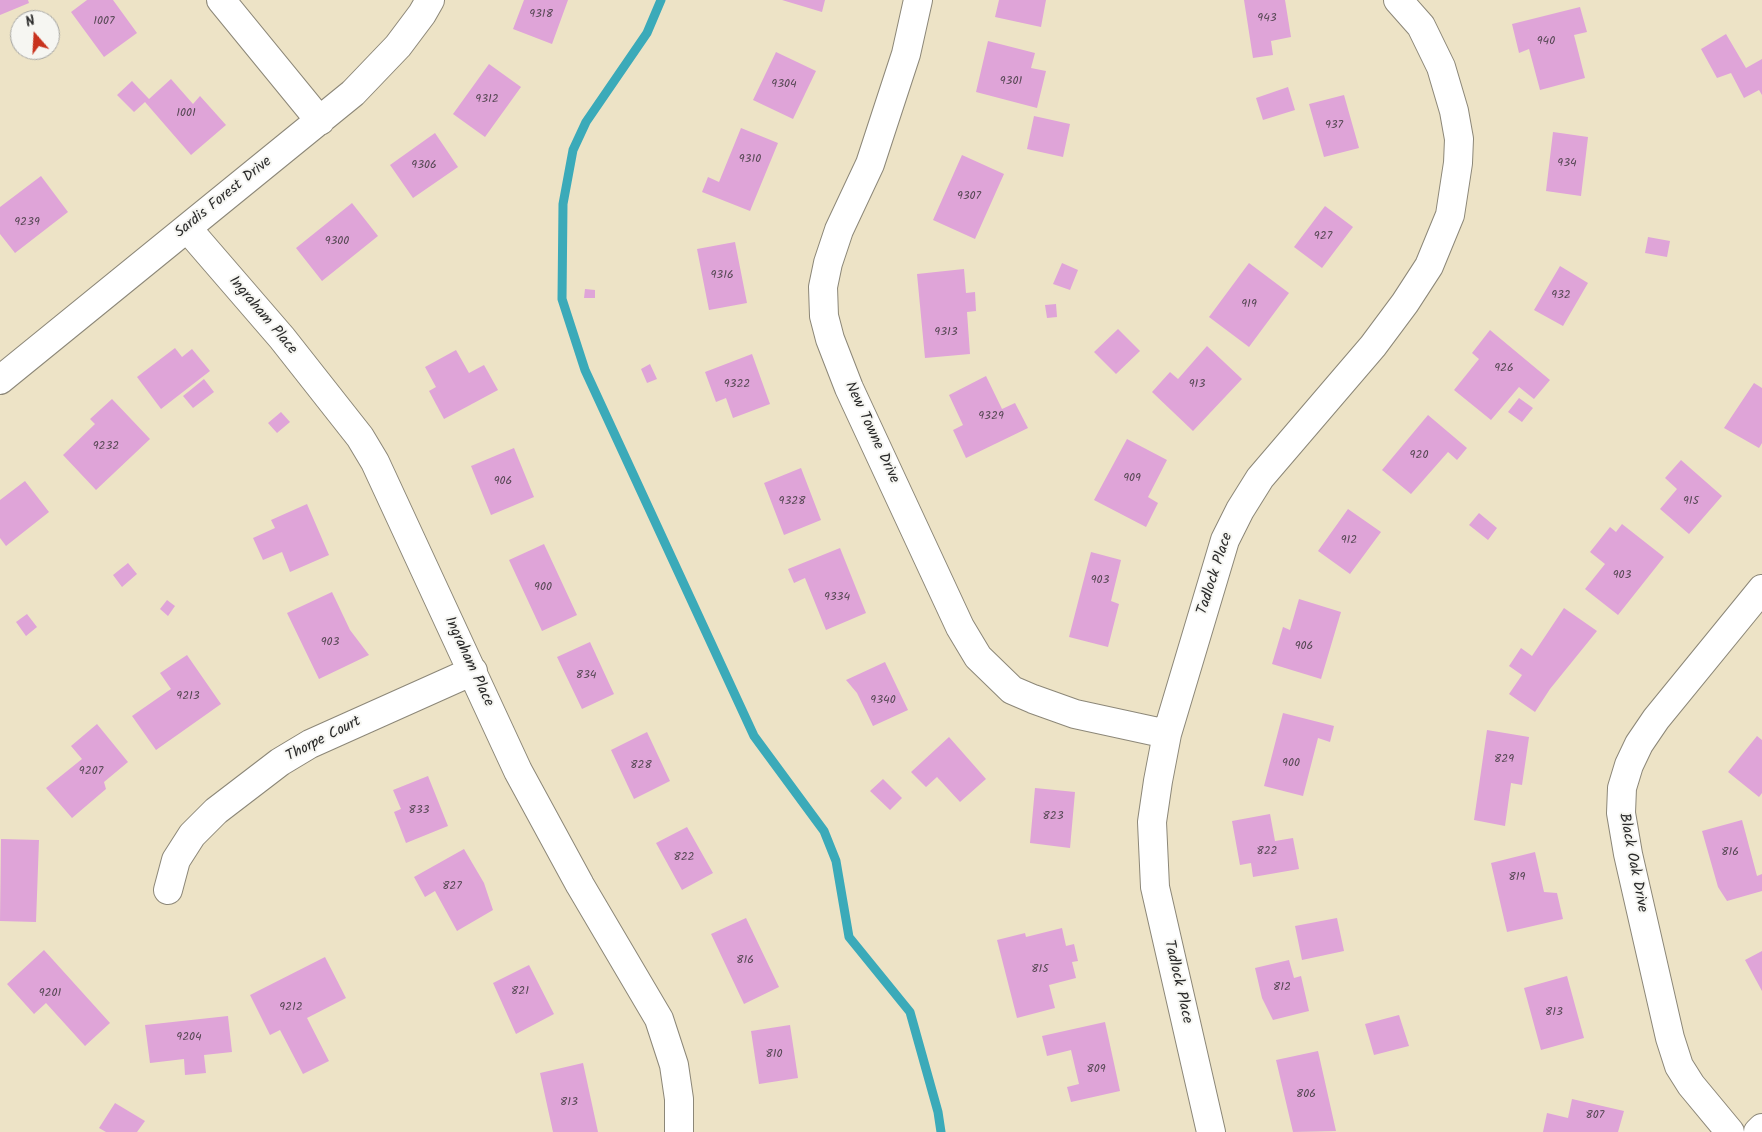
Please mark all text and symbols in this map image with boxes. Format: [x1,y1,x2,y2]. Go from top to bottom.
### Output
house number: 9318 [529,8,553,22]
north arrow [10,10,60,60]
text: N [23,10,38,34]
house number: 943 [1257,12,1277,26]
house number: 1007 [93,15,115,29]
house number: 940 [1537,35,1555,49]
house number: 9301 [1000,75,1022,89]
house number: 9304 [771,78,797,92]
house number: 9312 [475,93,499,107]
house number: 1001 [176,107,196,121]
house number: 937 [1325,119,1343,133]
street label: Sardis Forest Drive [172,153,276,243]
house number: 9310 [739,153,761,167]
house number: 934 [1557,157,1577,171]
house number: 9306 [411,159,437,173]
house number: 9307 [957,190,981,204]
house number: 9239 [14,216,40,230]
house number: 927 [1314,230,1332,244]
house number: 9300 [325,235,349,249]
house number: 9316 [710,269,734,283]
street label: Ingraham Place [224,273,300,359]
house number: 932 [1551,289,1571,303]
house number: 919 [1241,298,1257,312]
house number: 9313 [934,326,958,340]
house number: 926 [1494,362,1514,376]
house number: 9322 [724,378,750,392]
house number: 913 [1189,378,1205,392]
street label: New Towne Drive [840,379,902,487]
house number: 9329 [978,410,1004,424]
house number: 9232 [93,440,119,454]
house number: 920 [1410,449,1428,463]
house number: 909 [1123,472,1141,486]
house number: 906 [494,475,512,489]
house number: 9328 [779,495,805,509]
house number: 915 [1683,495,1699,509]
street label: Tadlock Place [1194,531,1238,617]
house number: 912 [1341,534,1357,548]
house number: 903 [1613,569,1631,583]
house number: 903 [1091,574,1109,588]
house number: 900 [534,581,552,595]
house number: 9334 [824,591,850,605]
street label: Ingraham Place [439,614,497,710]
house number: 903 [321,636,339,650]
house number: 906 [1295,640,1313,654]
house number: 834 [576,669,596,683]
house number: 9213 [176,690,200,704]
house number: 9340 [870,694,896,708]
street label: Thorpe Court [284,713,364,767]
house number: 829 [1494,753,1514,767]
house number: 900 [1282,757,1300,771]
house number: 828 [630,759,652,773]
house number: 9207 [79,765,103,779]
house number: 833 [409,804,429,818]
house number: 823 [1042,810,1064,824]
street label: Black Oak Drive [1614,812,1650,914]
house number: 822 [1256,845,1278,859]
house number: 816 [1721,846,1739,860]
house number: 822 [673,851,695,865]
house number: 819 [1509,871,1525,885]
house number: 827 [442,880,462,894]
street label: Tadlock Place [1159,939,1195,1025]
house number: 816 [736,954,754,968]
house number: 815 [1031,963,1049,977]
house number: 812 [1273,981,1291,995]
house number: 821 [511,985,529,999]
house number: 9201 [39,987,61,1001]
house number: 9212 [279,1001,303,1015]
house number: 813 [1545,1006,1563,1020]
house number: 9204 [176,1031,202,1045]
house number: 810 [766,1048,782,1062]
house number: 809 [1086,1063,1106,1077]
house number: 806 [1296,1088,1316,1102]
house number: 813 [560,1096,578,1110]
house number: 807 [1586,1109,1604,1123]

